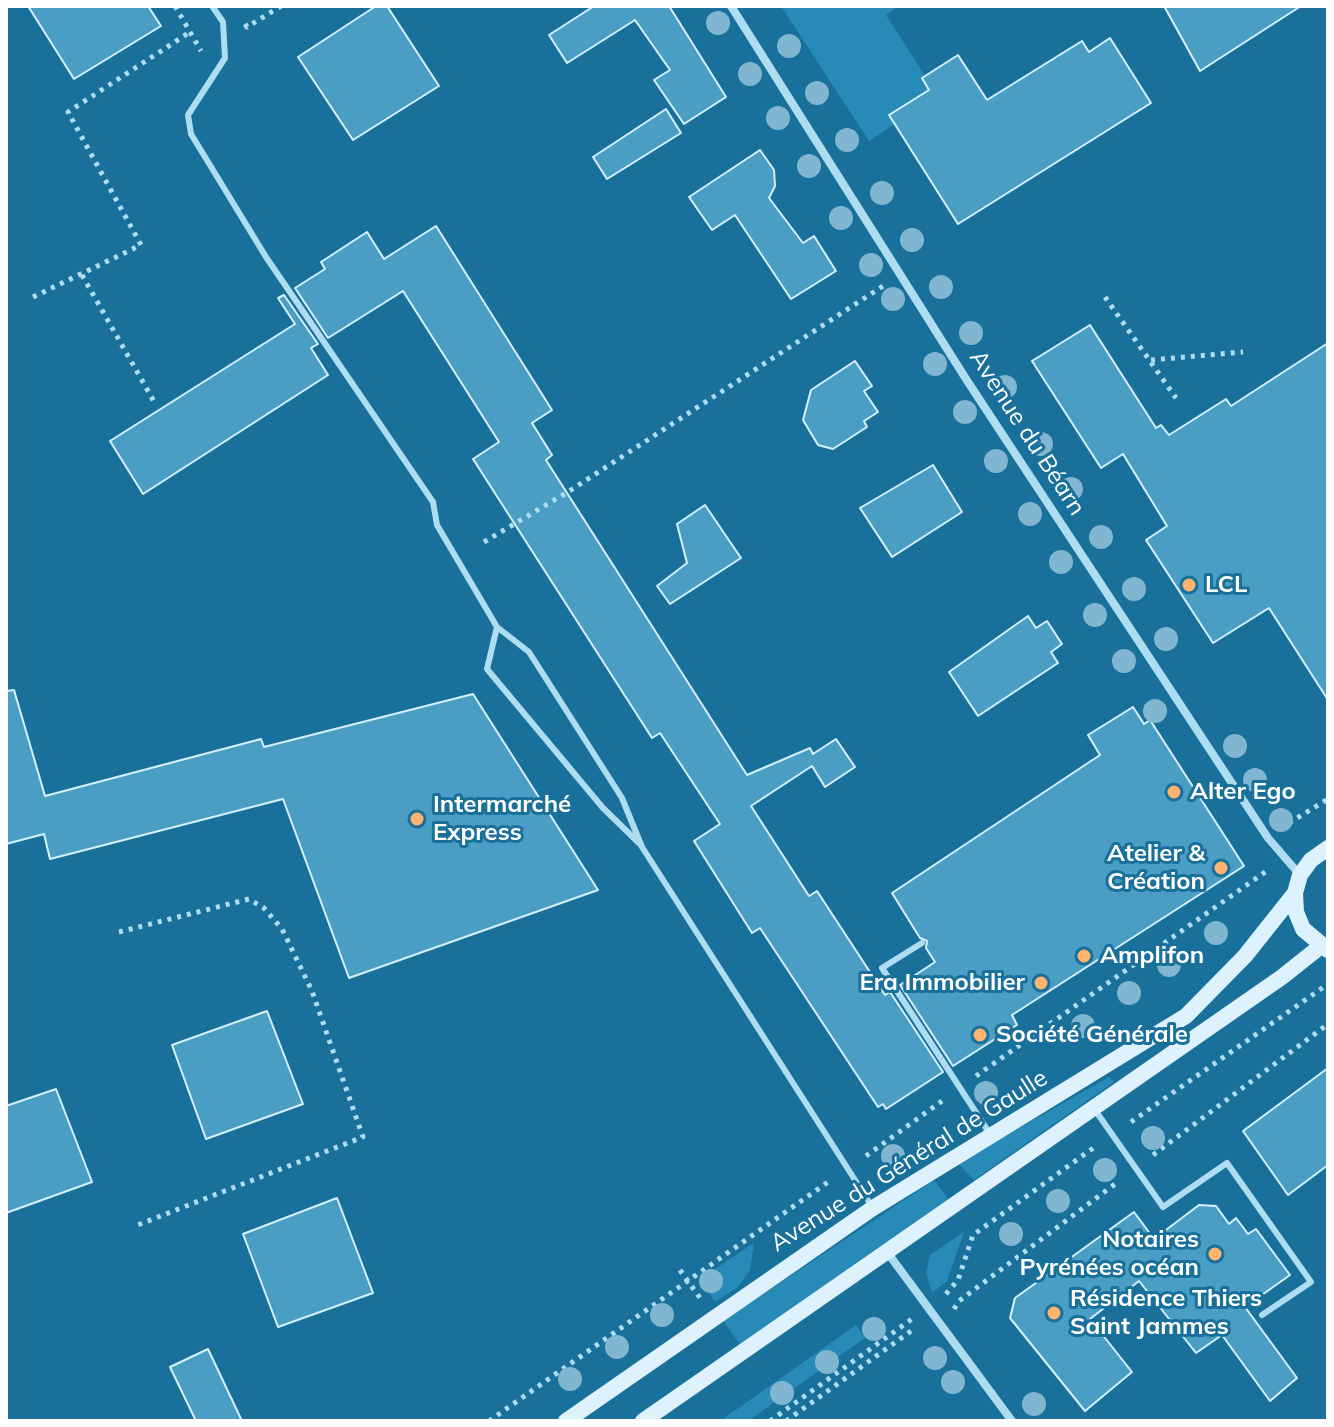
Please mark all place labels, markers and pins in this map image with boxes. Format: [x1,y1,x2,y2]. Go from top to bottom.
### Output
place label: LCL [1205,571,1247,599]
marker: LCL [1180,576,1198,594]
place label: Alter Ego [1190,778,1296,806]
marker: Alter Ego [1165,783,1183,801]
place label: Intermarché Express [433,791,571,847]
marker: Intermarché Express [408,810,426,828]
place label: Atelier & Création [1107,840,1205,896]
marker: Atelier & Création [1212,859,1230,877]
place label: Amplifon [1100,942,1204,970]
marker: Amplifon [1075,947,1093,965]
place label: Era Immobilier [860,969,1025,997]
marker: Era Immobilier [1032,974,1050,992]
place label: Société Générale [996,1021,1188,1049]
marker: Société Générale [971,1026,989,1044]
place label: Notaires Pyrénées océan [1020,1226,1199,1282]
marker: Notaires Pyrénées océan [1206,1245,1224,1263]
place label: Résidence Thiers Saint Jammes [1070,1285,1262,1341]
marker: Résidence Thiers Saint Jammes [1045,1304,1063,1322]

